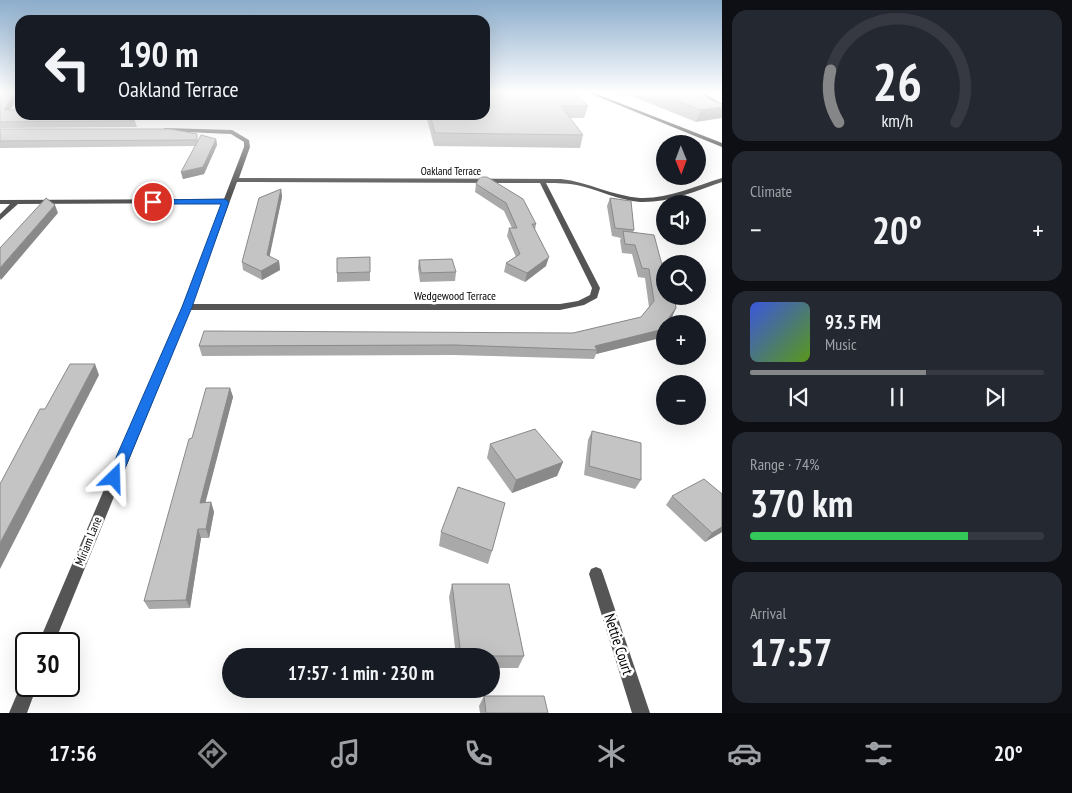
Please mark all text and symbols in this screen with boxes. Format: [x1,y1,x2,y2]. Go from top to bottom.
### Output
text: 190 m [118,31,199,77]
icon: left [35,35,100,100]
text: 26 [872,48,922,115]
text: Oakland Terrace [118,75,239,103]
text: km/h [881,109,913,132]
north arrow [656,135,706,185]
map controls [656,135,706,425]
street label: Oakland Terrace [421,164,482,178]
pin [132,181,174,223]
text: Climate [750,181,792,201]
icon: arrive [139,188,167,216]
button: sound [656,195,706,245]
text: 20° [872,205,922,254]
text: − [750,211,762,248]
text: + [1032,211,1044,248]
button: search [656,255,706,305]
street label: Wedgewood Terrace [414,288,496,303]
text: 93.5 FM [825,310,881,334]
button: + [656,315,706,365]
text: Music [825,334,857,354]
button: − [656,375,706,425]
icon: previous [785,383,813,411]
icon: pause [883,383,911,411]
icon: next [981,383,1009,411]
position arrow [87,451,139,503]
text: Range · 74% [750,454,819,474]
text: 370 km [750,478,853,527]
street label: Miriam Lane [71,514,105,568]
text: Arrival [750,603,786,623]
street label: Nettie Court [600,611,638,677]
text: 17:57 [750,627,832,676]
speed limit sign: 30 [15,632,80,697]
text: 17:57 · 1 min · 230 m [288,661,434,685]
icon: directions [195,736,230,771]
icon: music [328,736,363,771]
icon: phone [461,736,496,771]
icon: climate [594,736,629,771]
icon: car [727,736,762,771]
icon: filters [861,736,896,771]
text: 17:56 [49,739,97,767]
text: 20° [994,739,1023,767]

